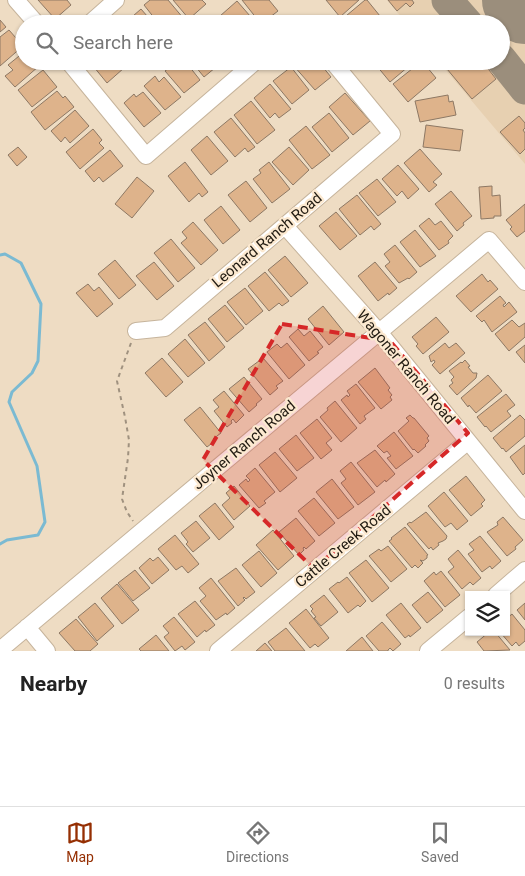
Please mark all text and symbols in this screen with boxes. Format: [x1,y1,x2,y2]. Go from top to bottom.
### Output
search box [15,15,510,70]
icon: search [33,29,61,57]
text: Search here [73,31,173,54]
street label: Leonard Ranch Road [208,189,326,291]
street label: Wagoner Ranch Road [353,306,459,428]
street label: Joyner Ranch Road [189,397,299,493]
street label: Cattle Creek Road [291,501,395,591]
map controls [465,591,510,636]
button: layers [465,591,510,636]
text: Nearby [20,672,87,696]
text: 0 results [444,674,505,693]
tab: Map [66,819,94,865]
tab: Directions [226,819,289,865]
tab: Saved [421,819,459,865]

